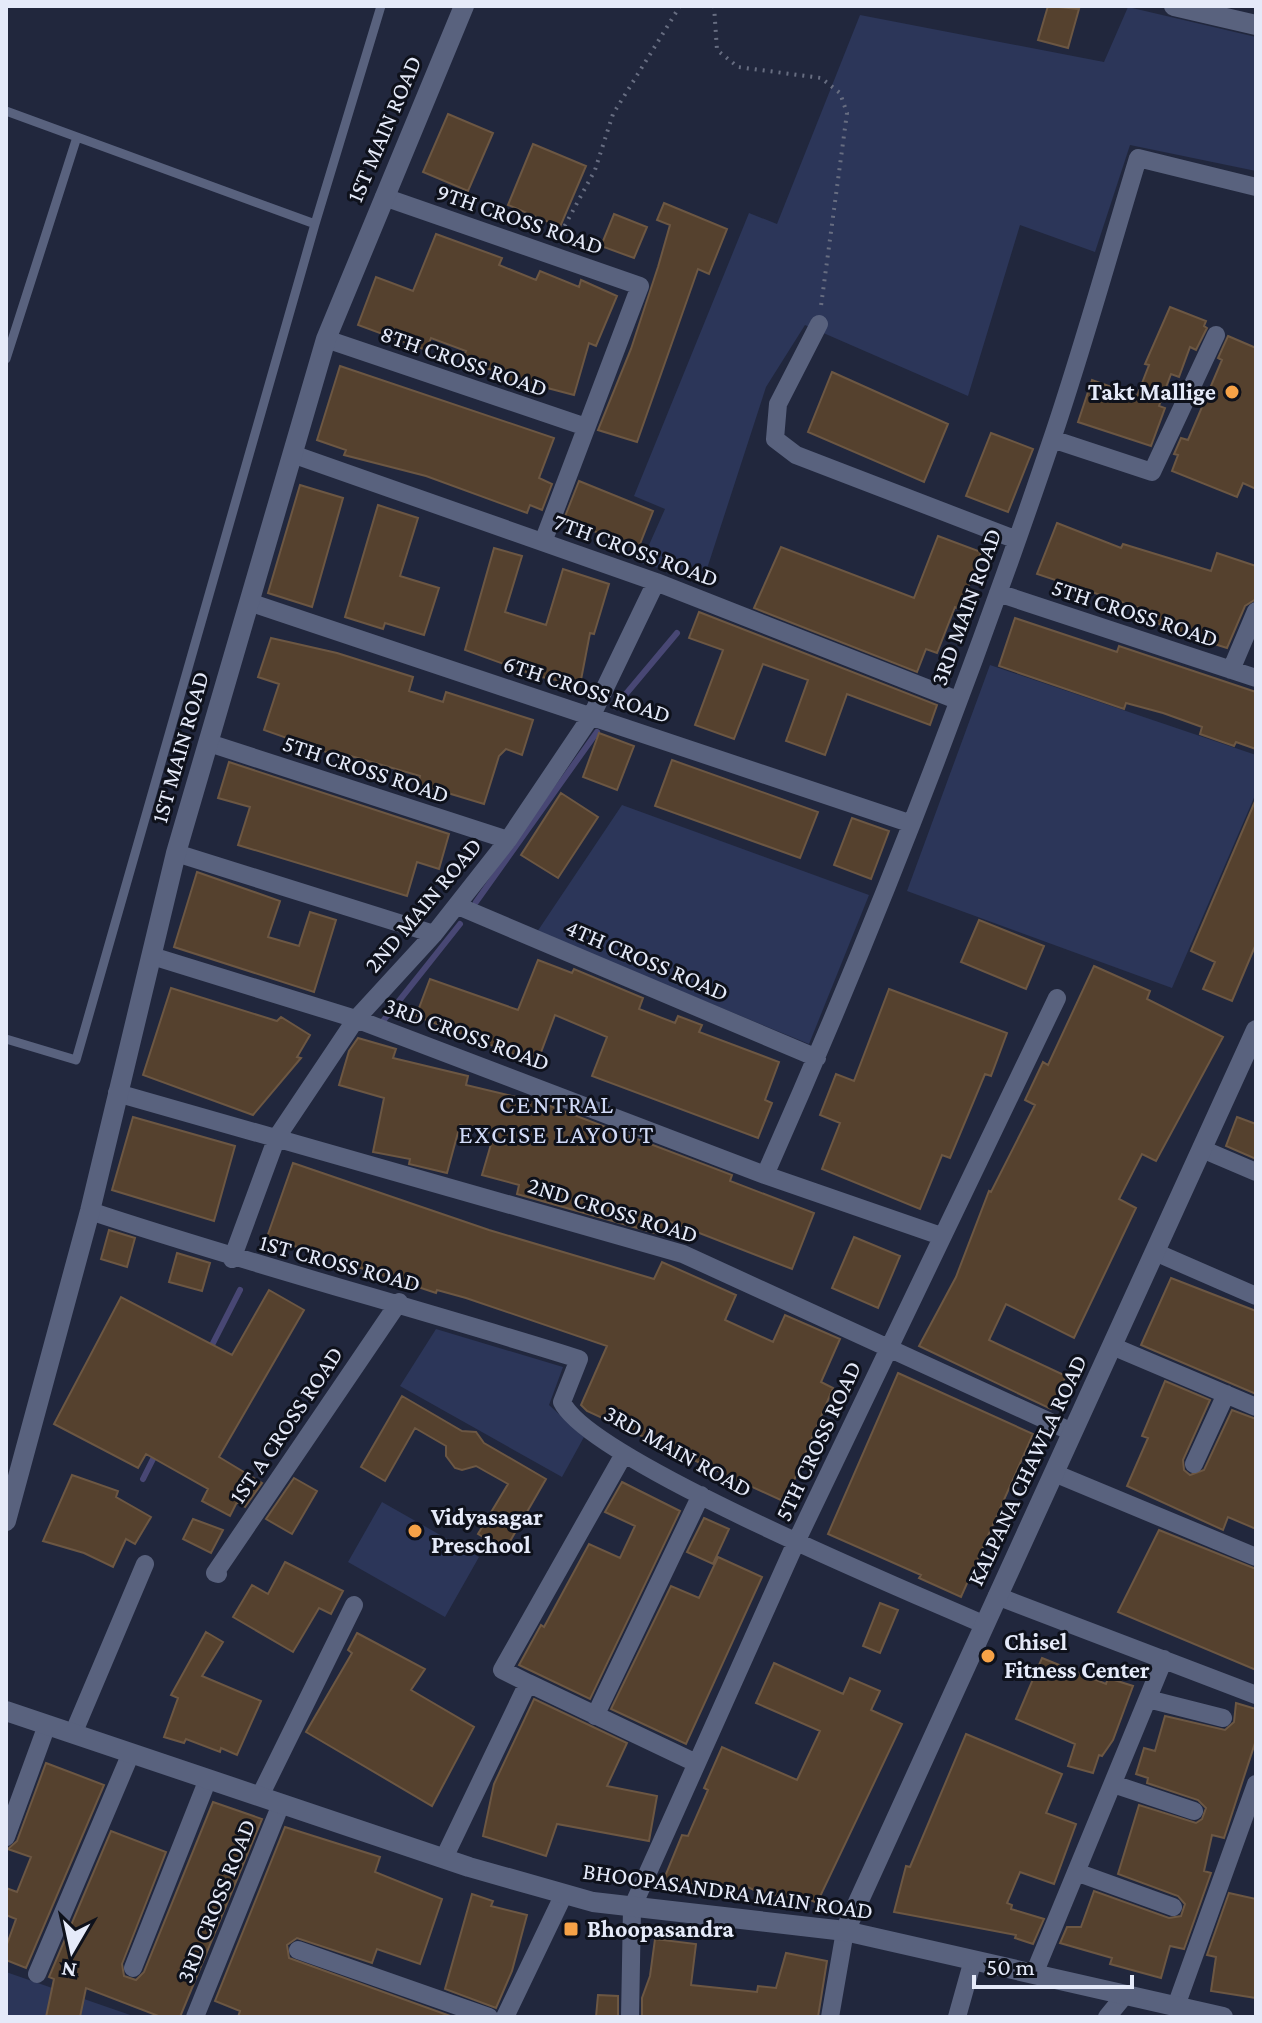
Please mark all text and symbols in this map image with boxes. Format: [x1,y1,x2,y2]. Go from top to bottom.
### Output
street label: 1ST MAIN ROAD [341,52,427,206]
street label: 9TH CROSS ROAD [433,177,607,260]
street label: 8TH CROSS ROAD [377,319,551,402]
place label: Takt Mallige [1088,378,1216,405]
marker: Takt Mallige [1223,383,1241,401]
street label: 7TH CROSS ROAD [550,507,722,592]
street label: 3RD MAIN ROAD [925,525,1006,689]
street label: 5TH CROSS ROAD [1049,573,1222,652]
street label: 6TH CROSS ROAD [500,649,674,728]
street label: 1ST MAIN ROAD [145,668,214,826]
street label: 5TH CROSS ROAD [280,729,453,808]
street label: 2ND MAIN ROAD [358,832,487,978]
street label: 4TH CROSS ROAD [562,913,733,1006]
street label: 3RD CROSS ROAD [381,991,554,1076]
district label: CENTRAL EXCISE LAYOUT [459,1090,655,1149]
street label: 2ND CROSS ROAD [525,1171,702,1248]
street label: 1ST CROSS ROAD [257,1228,424,1297]
street label: 1ST A CROSS ROAD [223,1341,348,1508]
street label: KALPANA CHAWLA ROAD [961,1350,1092,1589]
street label: 5TH CROSS ROAD [769,1357,866,1525]
street label: 3RD MAIN ROAD [600,1399,757,1502]
place label: Vidyasagar Preschool [430,1503,543,1558]
marker: Vidyasagar Preschool [406,1522,424,1540]
place label: Chisel Fitness Center [1004,1628,1150,1683]
marker: Chisel Fitness Center [979,1647,997,1665]
street label: 3RD CROSS ROAD [170,1815,261,1987]
street label: BHOOPASANDRA MAIN ROAD [581,1857,875,1924]
north arrow [32,1911,112,1991]
place label: Bhoopasandra [587,1915,734,1942]
marker: Bhoopasandra [562,1920,580,1938]
scale bar [974,1939,1132,1989]
text: 50 m [986,1953,1035,1980]
text: N [60,1957,78,1984]

